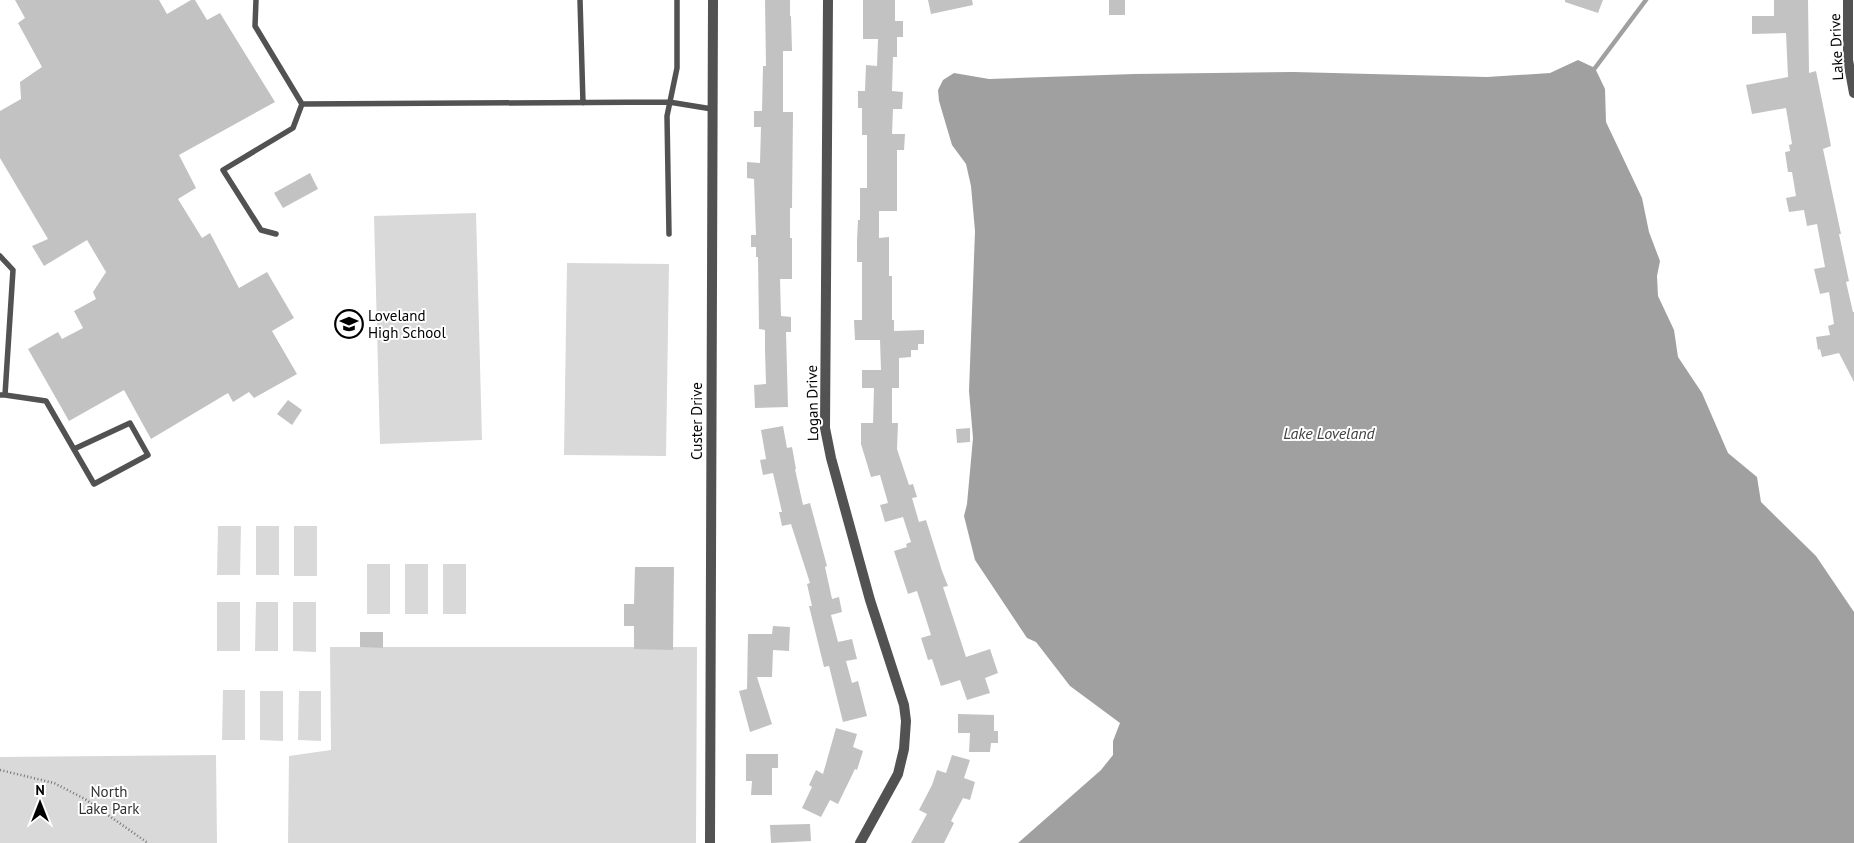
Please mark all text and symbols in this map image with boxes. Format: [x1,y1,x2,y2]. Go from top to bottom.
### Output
street label: Lake Drive [1825,13,1847,81]
place label: Loveland High School [368,306,446,342]
school or university icon: Loveland High School [334,309,364,339]
street label: Logan Drive [802,365,822,441]
street label: Custer Drive [687,382,706,460]
water label: Lake Loveland [1283,423,1376,443]
north arrow [15,778,65,828]
text: N [35,781,45,799]
park label: North Lake Park [78,782,140,818]

